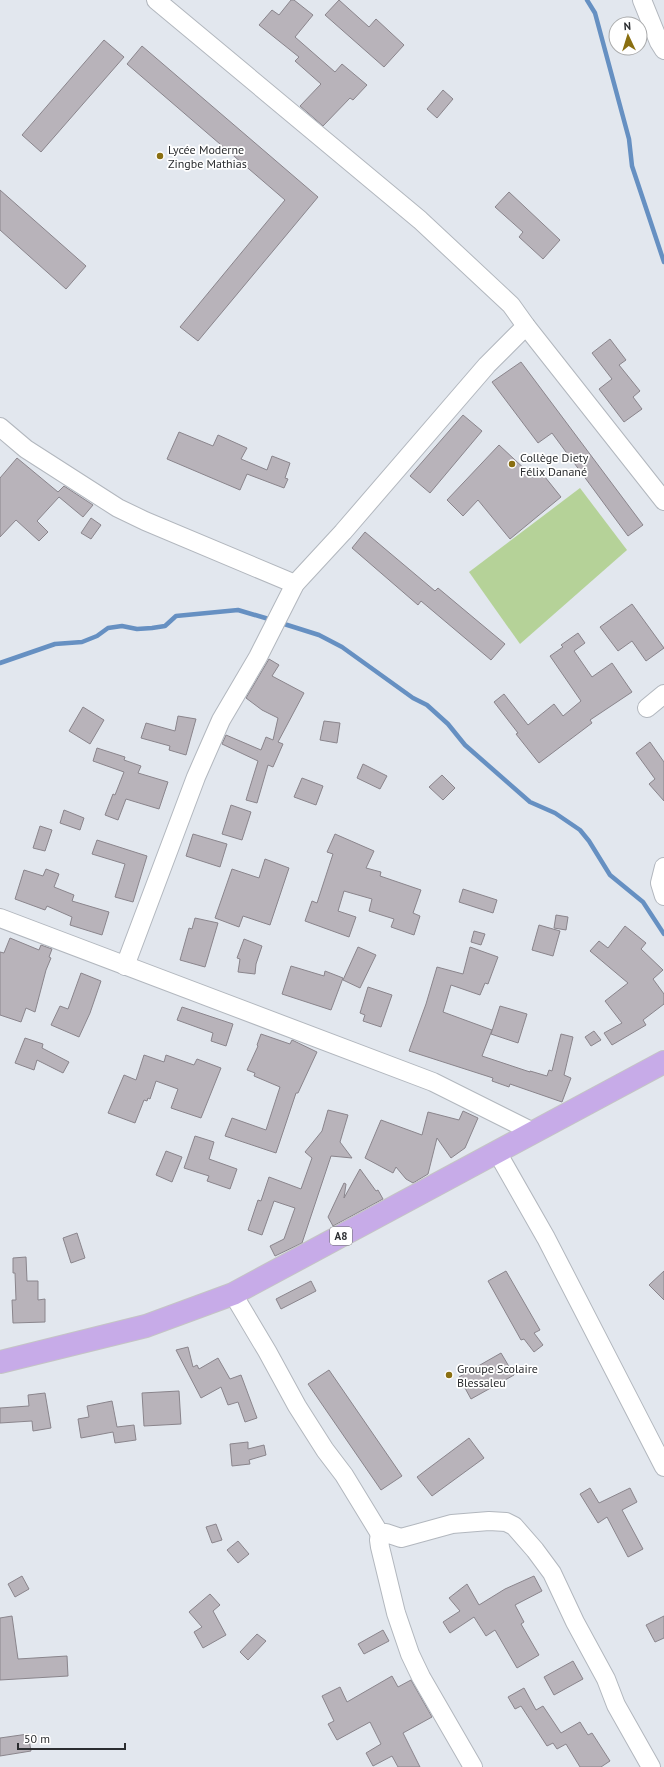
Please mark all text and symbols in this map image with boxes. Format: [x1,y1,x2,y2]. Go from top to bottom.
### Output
north arrow [608,16,648,56]
text: N [623,19,631,33]
place label: Lycée Moderne Zingbe Mathias [168,142,247,171]
marker: Lycée Moderne Zingbe Mathias [155,151,165,161]
place label: Collège Diety Félix Danané [520,450,589,479]
marker: Collège Diety Félix Danané [507,459,517,469]
road number: A8 [330,1227,352,1245]
place label: Groupe Scolaire Blessaleu [457,1361,538,1390]
marker: Groupe Scolaire Blessaleu [444,1370,454,1380]
scale bar [18,1725,125,1751]
text: 50 m [24,1731,50,1746]

